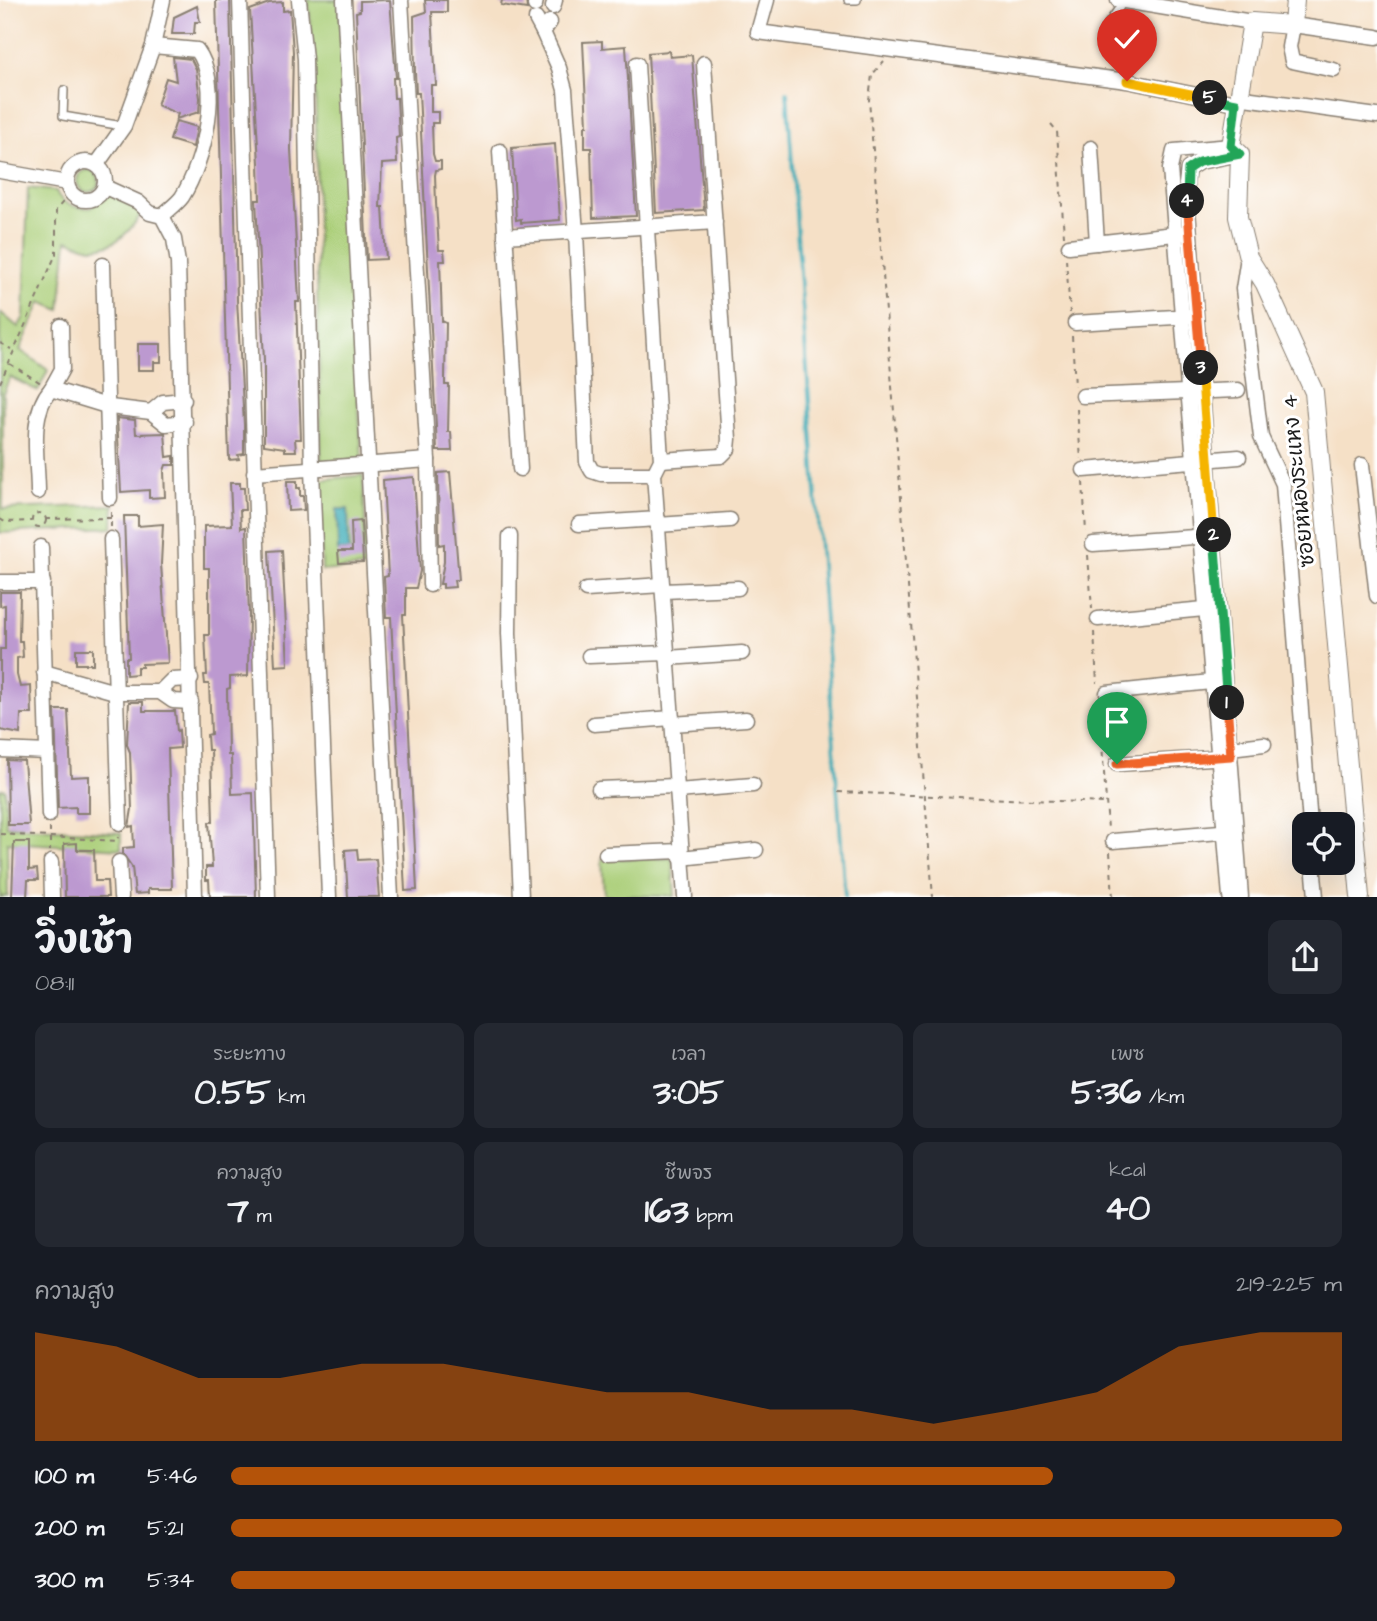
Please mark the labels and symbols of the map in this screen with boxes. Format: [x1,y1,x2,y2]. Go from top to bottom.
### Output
pin [1097,9,1157,81]
pin: 5 [1192,80,1228,116]
pin: 4 [1170,184,1204,218]
pin: 3 [1184,350,1218,386]
street label: ซอยหนองระแหง 4 [1275,393,1322,569]
pin: 2 [1196,518,1232,552]
pin: 1 [1210,686,1244,720]
pin [1087,692,1147,764]

